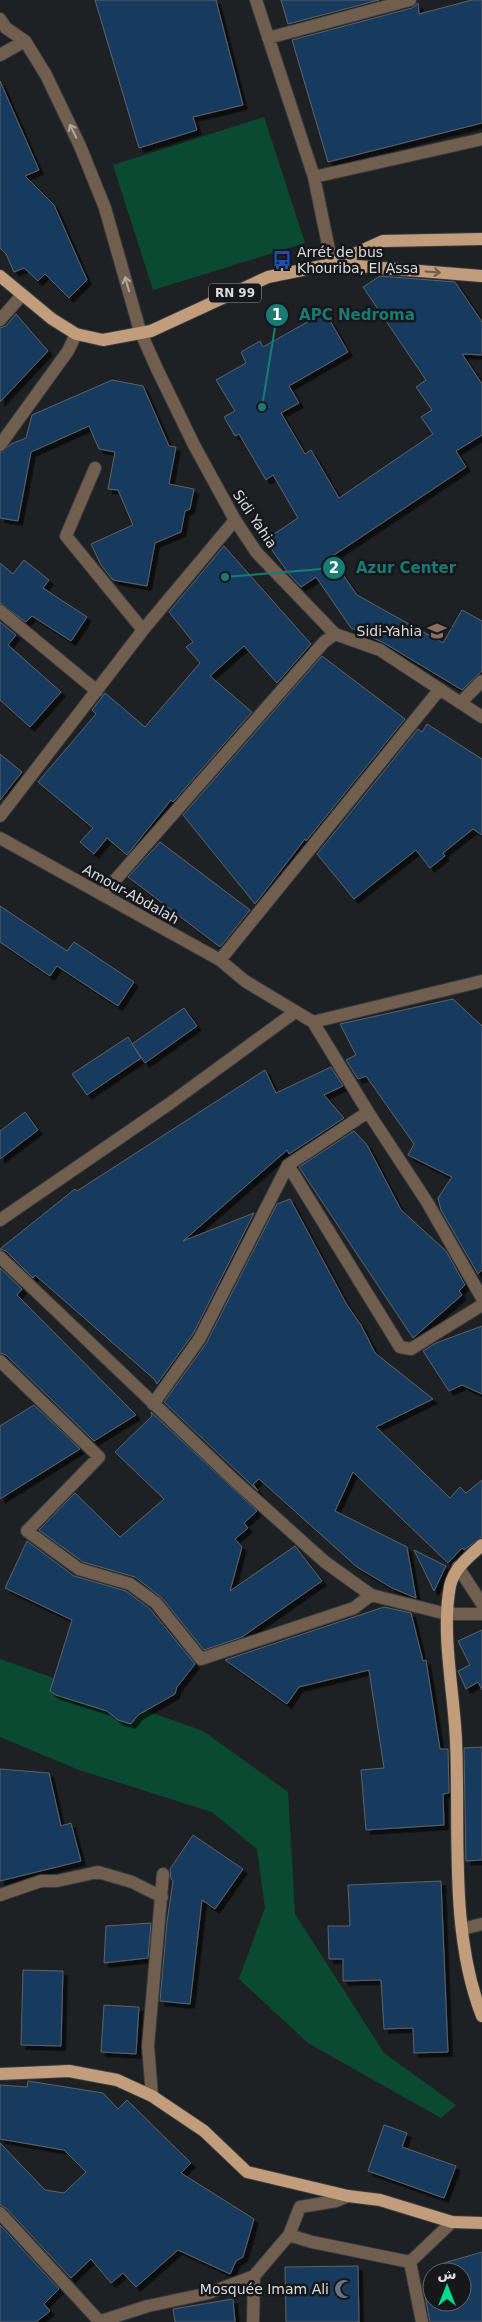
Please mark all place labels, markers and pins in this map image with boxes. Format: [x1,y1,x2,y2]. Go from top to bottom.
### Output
place label: Arrét de bus Khouriba, El Assa [297,244,418,276]
bus stop icon: Arrét de bus Khouriba, El Assa [271,249,293,271]
callout: APC Nedroma [265,300,425,330]
callout: Azur Center [321,553,466,583]
school or university icon: Sidi-Yahia [426,620,448,642]
place label: Sidi-Yahia [357,623,422,639]
mosque icon: Mosquée Imam Ali [333,2278,355,2300]
place label: Mosquée Imam Ali [200,2281,329,2297]

